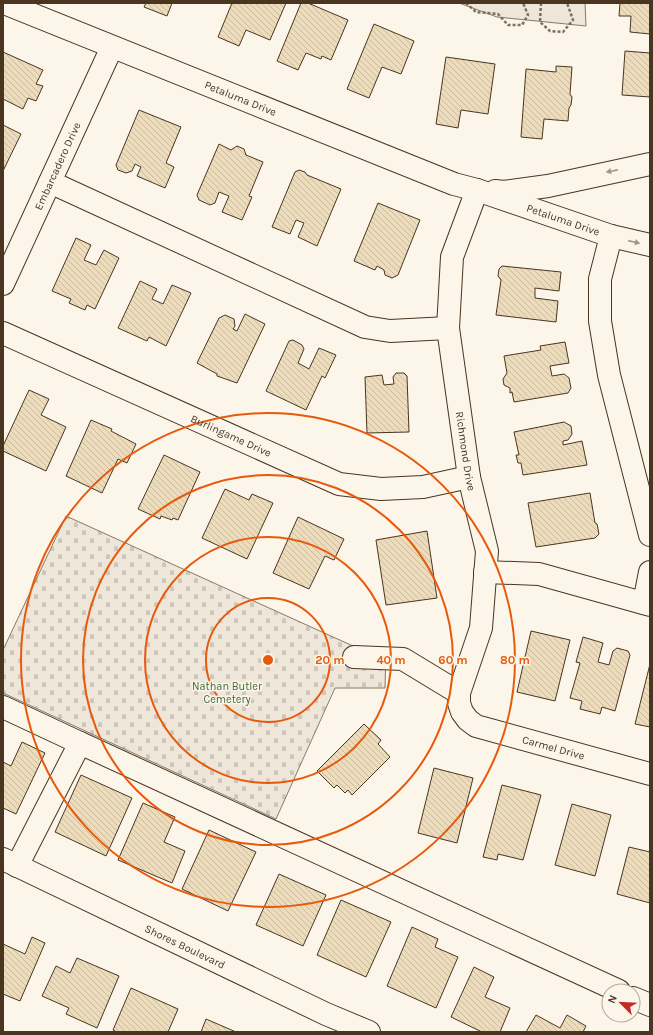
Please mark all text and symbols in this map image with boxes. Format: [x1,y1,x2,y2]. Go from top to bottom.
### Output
street label: Petaluma Drive [203,78,279,119]
street label: Embarcadero Drive [32,120,84,212]
one-way arrow [606,169,618,175]
street label: Petaluma Drive [525,202,602,239]
one-way arrow [628,239,640,245]
street label: Richmond Drive [453,411,478,493]
street label: Burlingame Drive [188,412,274,460]
centre of rings [261,653,275,667]
text: 20 m [315,653,345,667]
text: 40 m [376,653,406,667]
text: 60 m [438,653,468,667]
text: 80 m [500,653,530,667]
park label: Nathan Butler Cemetery [192,680,262,706]
street label: Carmel Drive [521,733,586,763]
street label: Shores Boulevard [143,922,227,972]
north arrow [601,983,641,1023]
text: N [605,993,620,1005]

